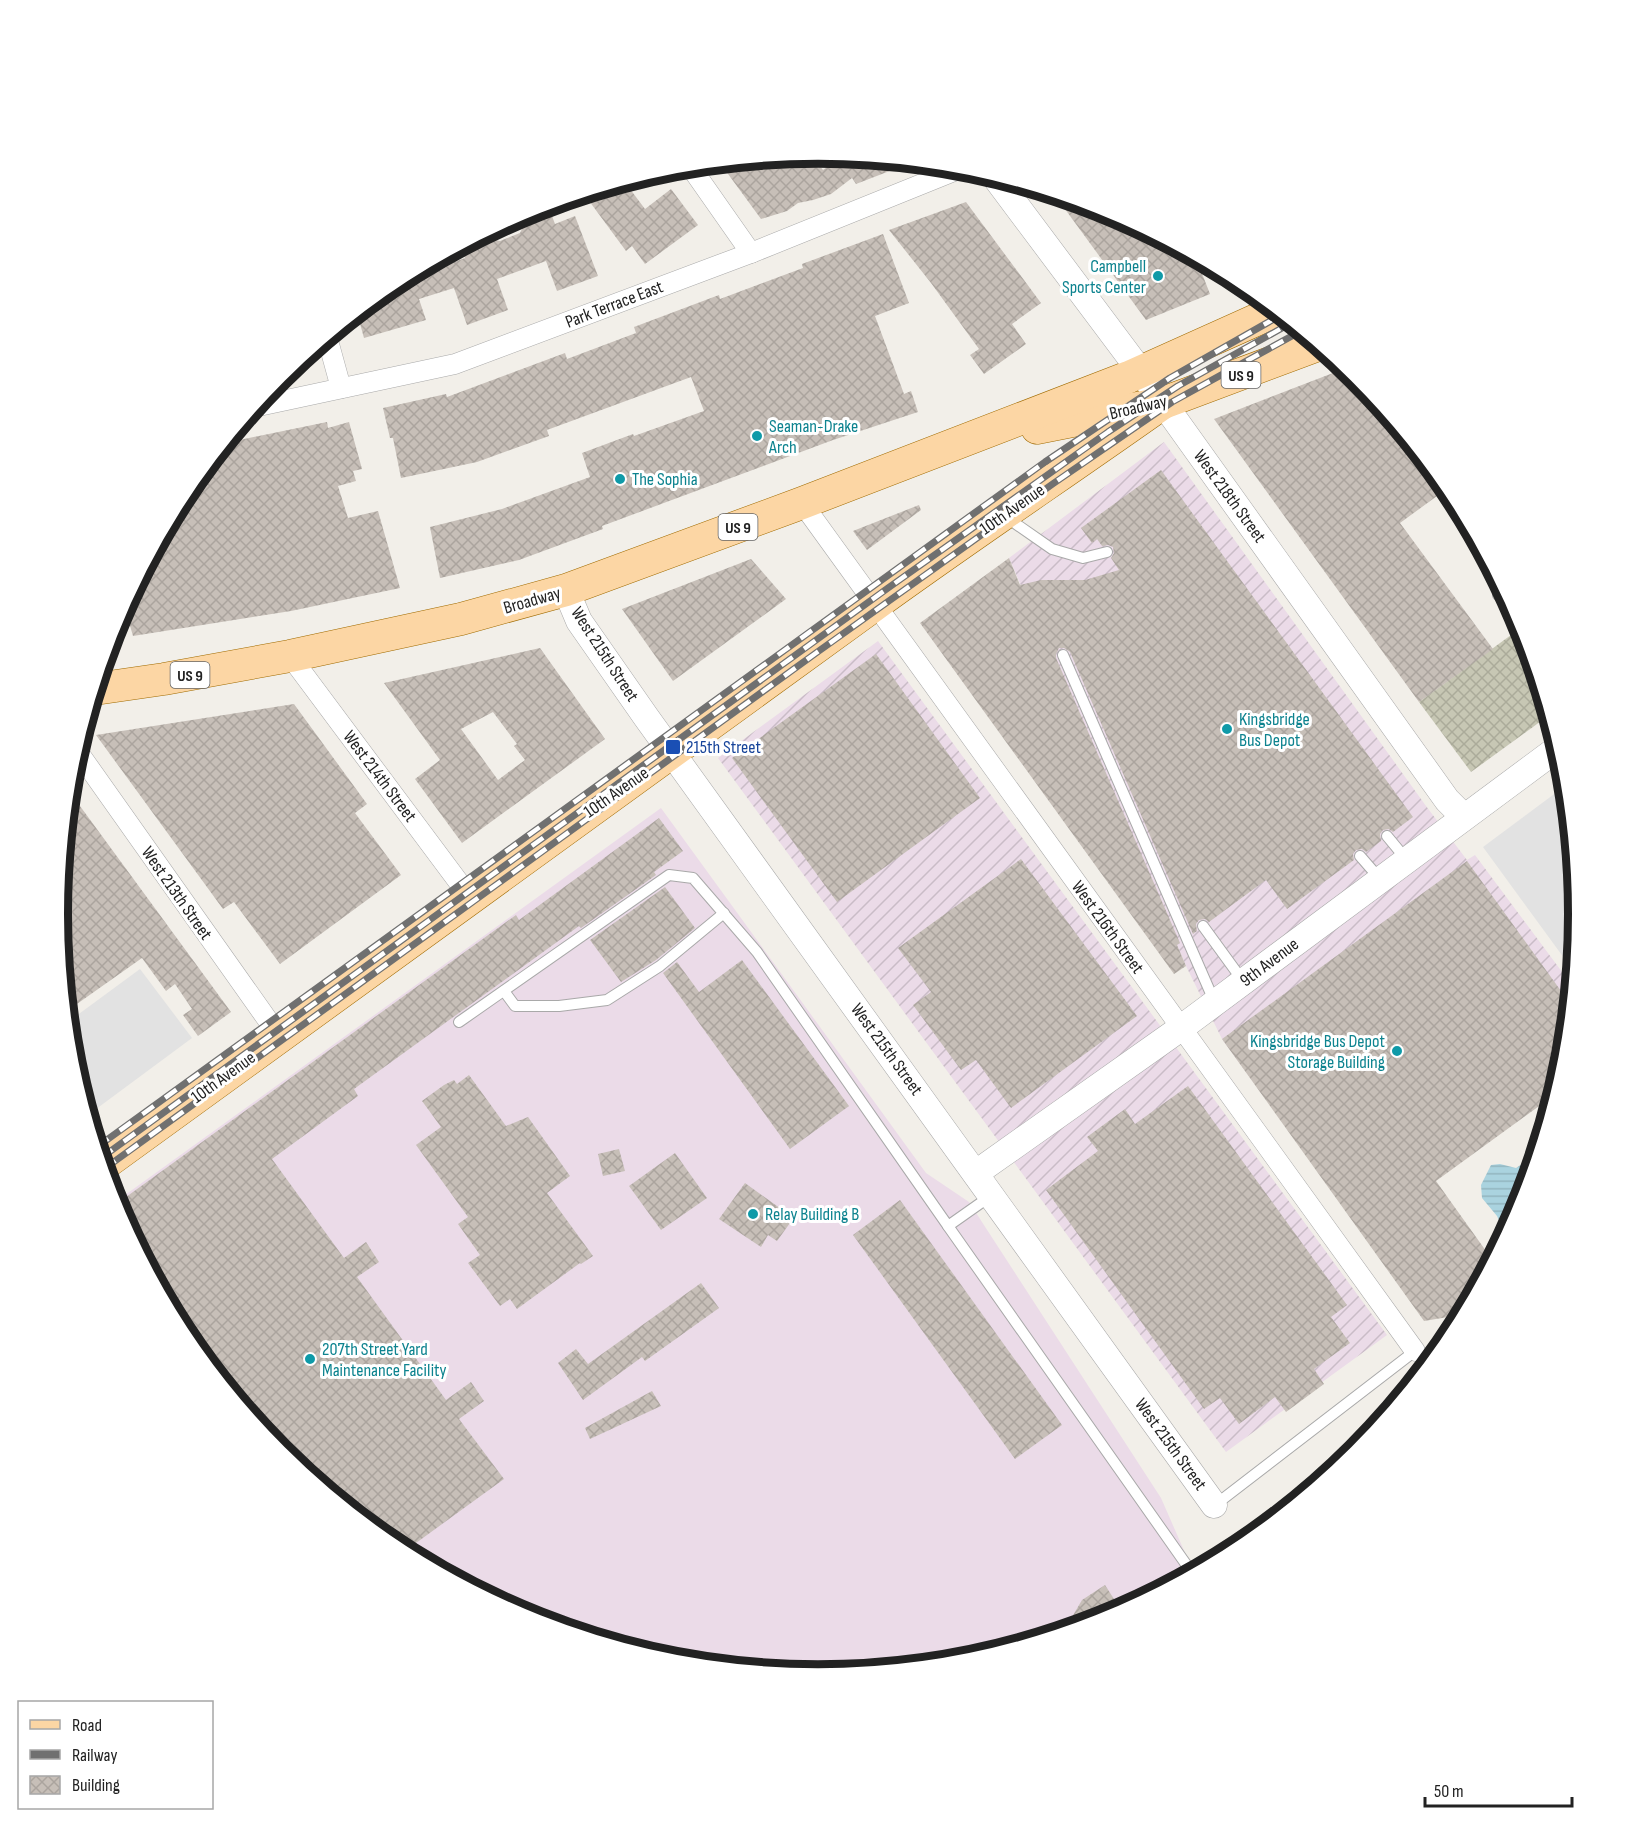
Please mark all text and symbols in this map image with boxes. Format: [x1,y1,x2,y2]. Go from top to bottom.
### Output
place label: Campbell Sports Center [1062,256,1146,298]
marker: Campbell Sports Center [1151,269,1165,283]
street label: Park Terrace East [562,276,666,333]
road number: US 9 [1222,362,1260,388]
street label: Broadway [1107,391,1169,424]
place label: Seaman-Drake Arch [768,416,858,458]
marker: Seaman-Drake Arch [750,429,764,443]
street label: West 218th Street [1189,446,1270,547]
place label: The Sophia [632,469,698,490]
marker: The Sophia [613,472,627,486]
street label: 10th Avenue [976,479,1049,539]
road number: US 9 [718,514,758,540]
street label: Broadway [501,582,563,619]
street label: West 215th Street [566,603,643,706]
road number: US 9 [170,662,210,688]
place label: Kingsbridge Bus Depot [1239,709,1310,751]
marker: Kingsbridge Bus Depot [1220,722,1234,736]
street label: West 214th Street [338,727,421,826]
place label: 215th Street [686,737,762,758]
marker: 215th Street [664,738,682,756]
street label: 10th Avenue [580,762,653,822]
street label: West 213th Street [137,843,217,944]
street label: West 216th Street [1067,877,1148,978]
street label: 9th Avenue [1236,934,1303,991]
street label: West 215th Street [846,999,927,1100]
place label: Kingsbridge Bus Depot Storage Building [1250,1031,1386,1073]
marker: Kingsbridge Bus Depot Storage Building [1390,1044,1404,1058]
street label: 10th Avenue [187,1047,260,1108]
place label: Relay Building B [765,1204,859,1225]
marker: Relay Building B [746,1207,760,1221]
place label: 207th Street Yard Maintenance Facility [322,1339,447,1381]
marker: 207th Street Yard Maintenance Facility [303,1352,317,1366]
street label: West 215th Street [1130,1394,1211,1495]
legend [18,1701,213,1809]
text: Road [72,1715,102,1736]
text: Railway [72,1745,117,1766]
scale bar [1425,1770,1572,1808]
text: Building [72,1775,120,1796]
text: 50 m [1434,1781,1464,1802]

